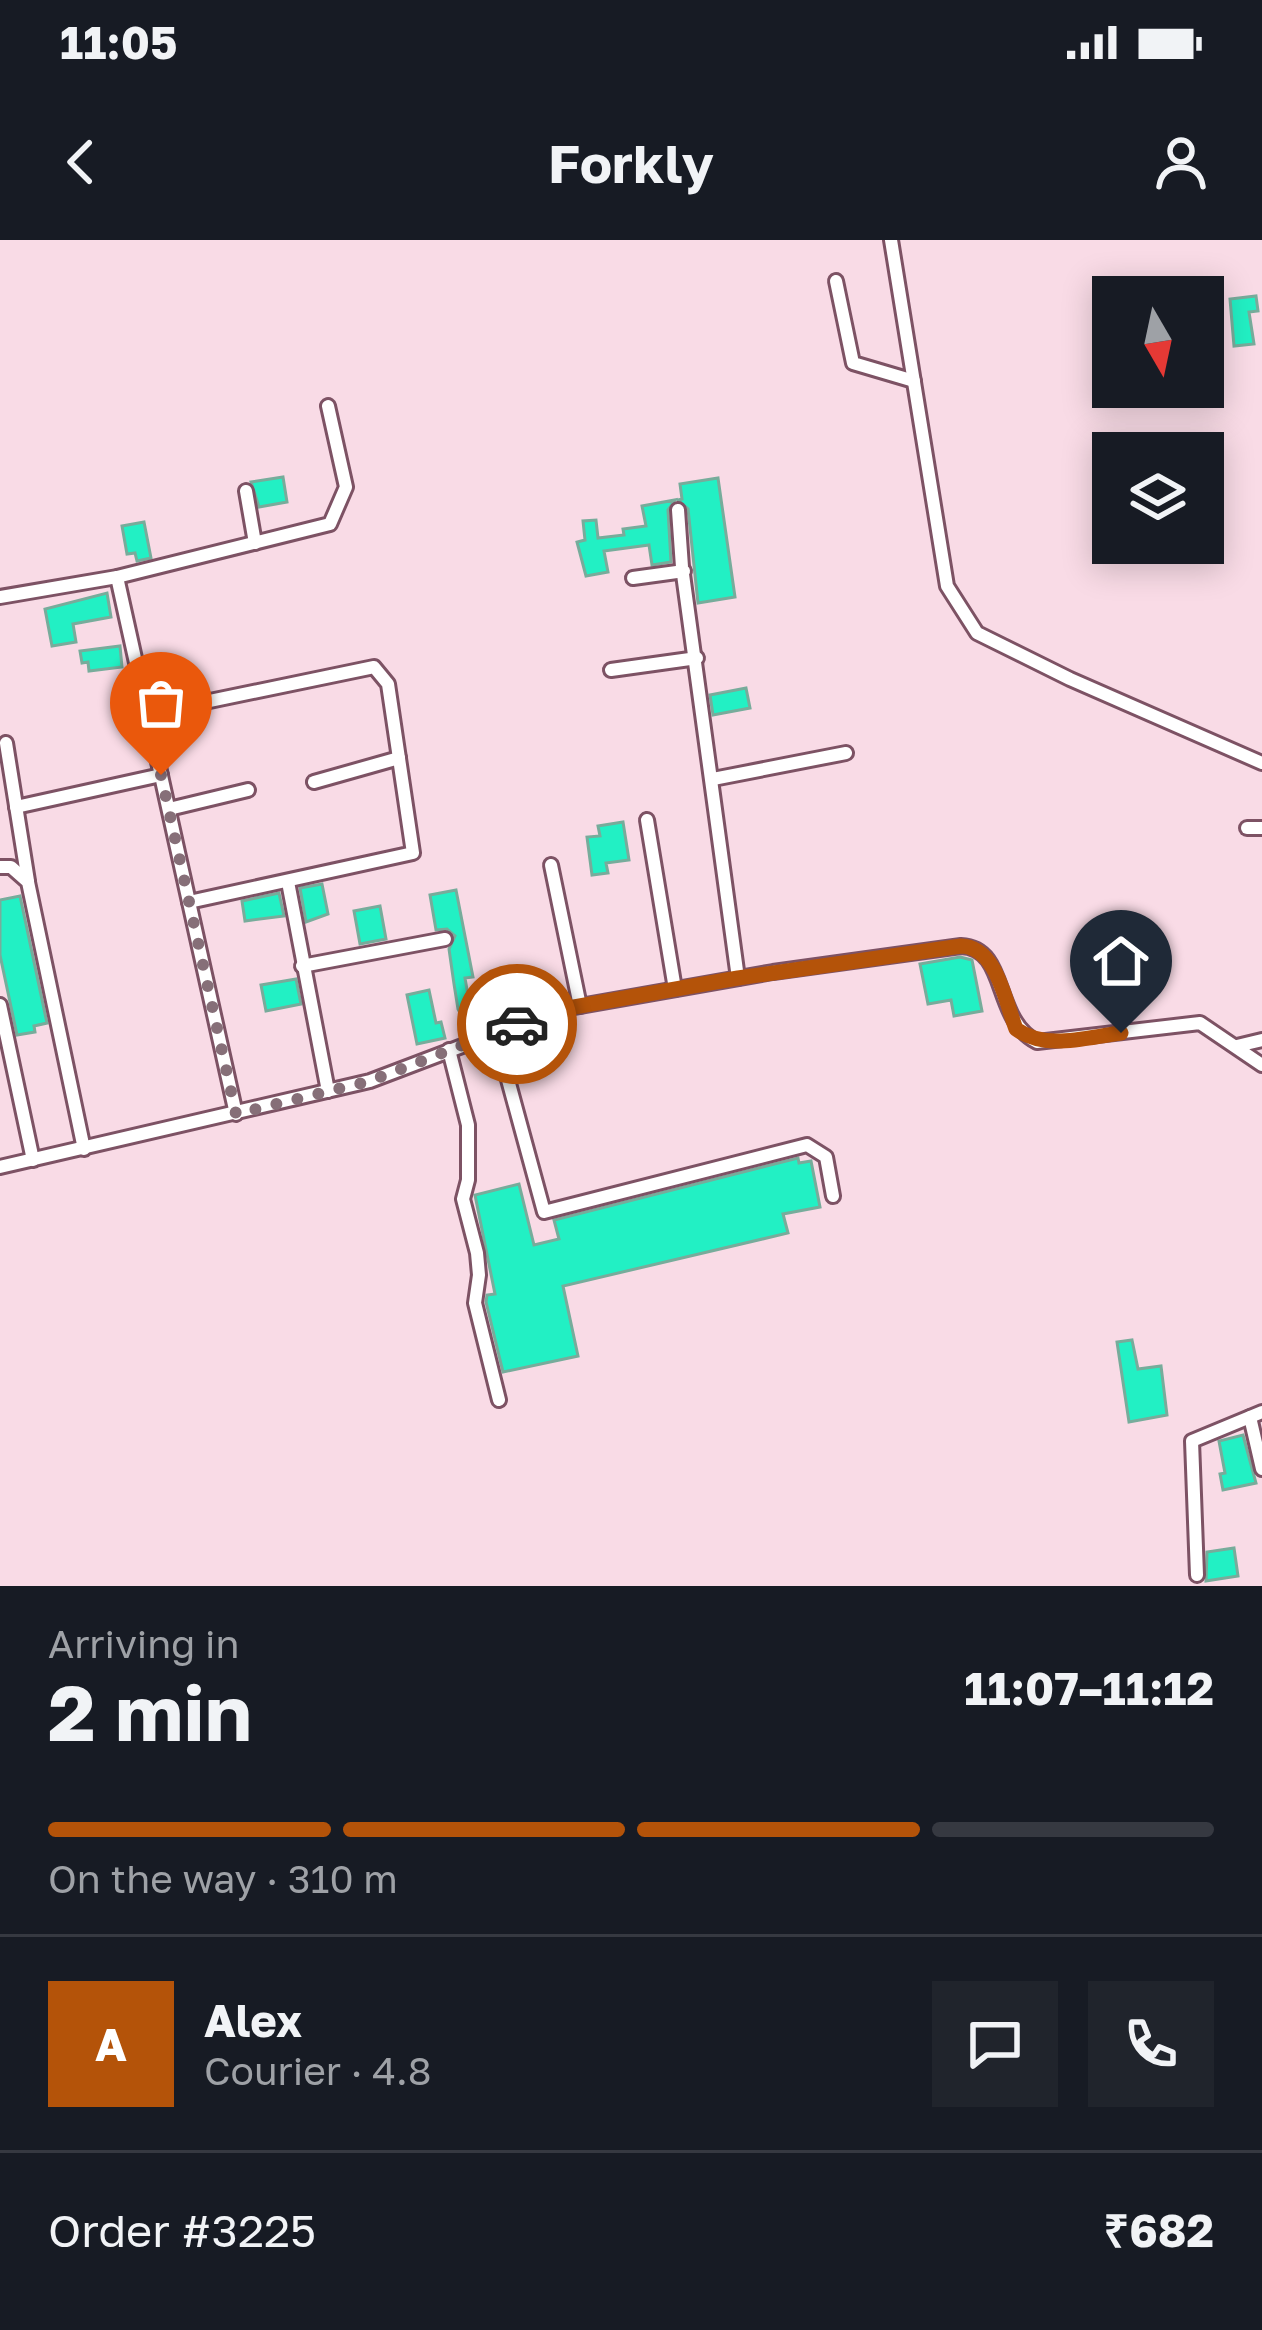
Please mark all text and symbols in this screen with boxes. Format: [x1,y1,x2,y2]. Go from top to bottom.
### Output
text: 11:05 [60,15,177,69]
icon: back [48,129,114,195]
icon: person [1148,129,1214,195]
text: Forkly [548,130,714,195]
north arrow [1092,276,1224,408]
map controls [1092,276,1224,564]
button: layers [1092,432,1224,564]
pin [110,652,212,775]
icon: bag [128,670,194,736]
pin [1070,910,1172,1033]
icon: home [1088,928,1154,994]
courier [457,964,577,1084]
icon: car [484,991,550,1057]
text: Arriving in [48,1620,239,1667]
text: 11:07–11:12 [964,1661,1214,1715]
text: 2 min [48,1665,252,1758]
text: On the way · 310 m [48,1855,398,1902]
button: chat [932,1981,1058,2107]
button: phone [1088,1981,1214,2107]
text: Alex [204,1993,302,2047]
text: A [95,2017,127,2071]
text: Courier · 4.8 [204,2047,432,2094]
text: Order #3225 [48,2203,316,2257]
text: ₹682 [1103,2203,1214,2257]

